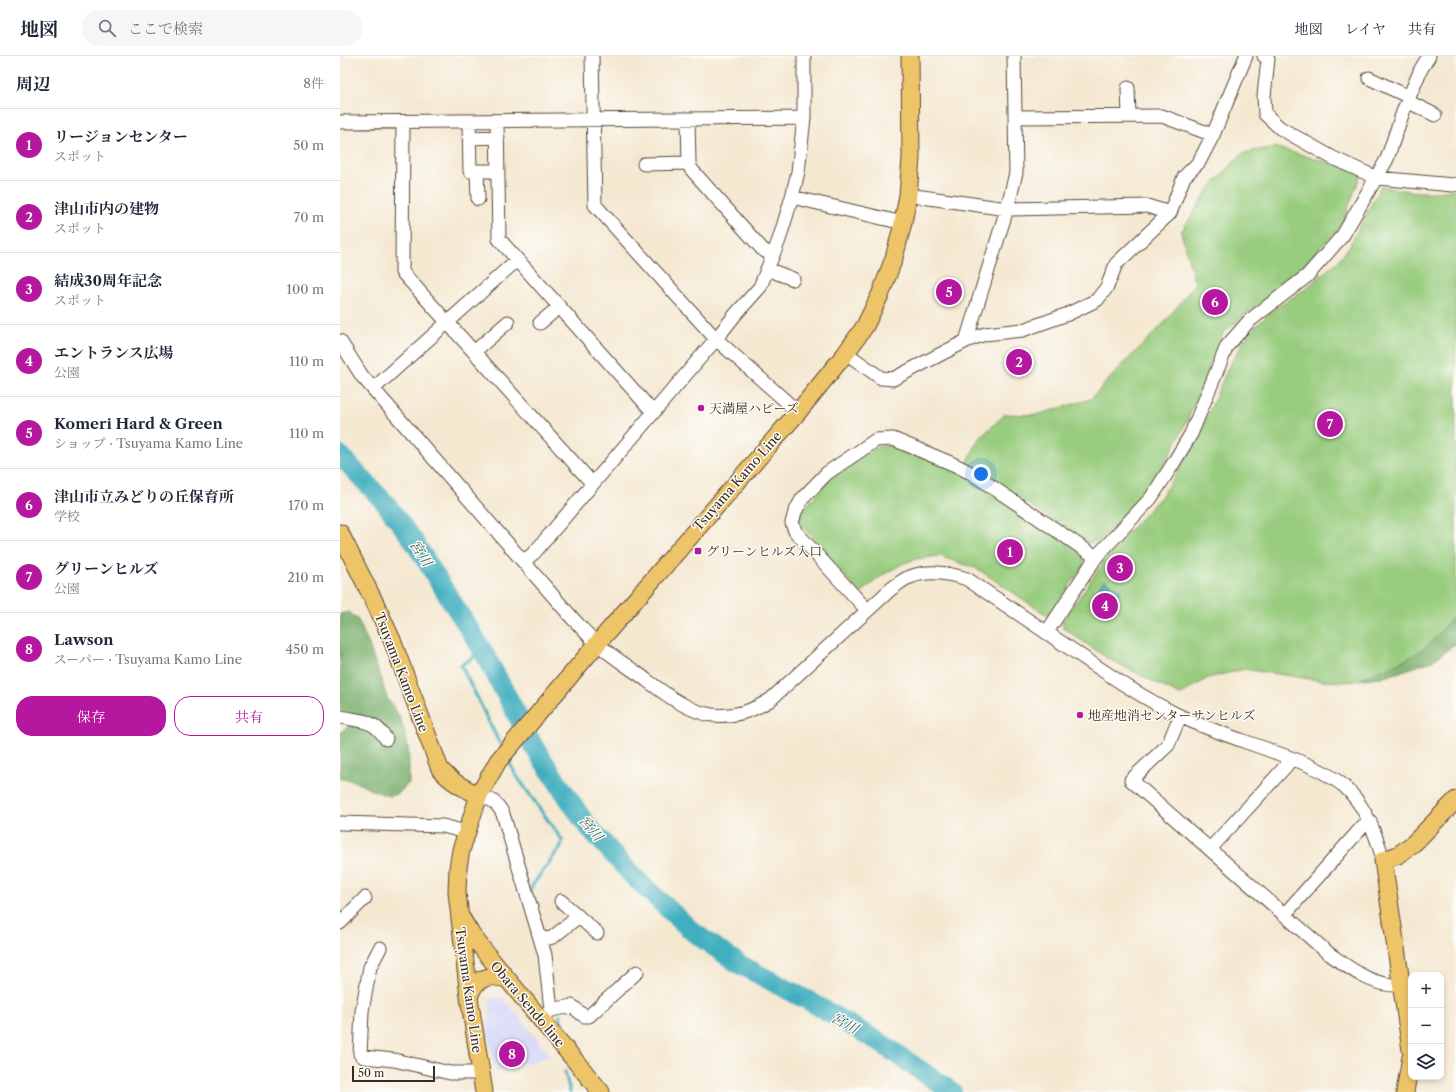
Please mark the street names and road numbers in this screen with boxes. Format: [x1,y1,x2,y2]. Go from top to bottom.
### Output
street label: Tsuyama Kamo Line [689,428,785,534]
street label: Tsuyama Kamo Line [372,610,432,734]
street label: Tsuyama Kamo Line [452,926,486,1054]
street label: Obara Sendo line [488,958,568,1050]

